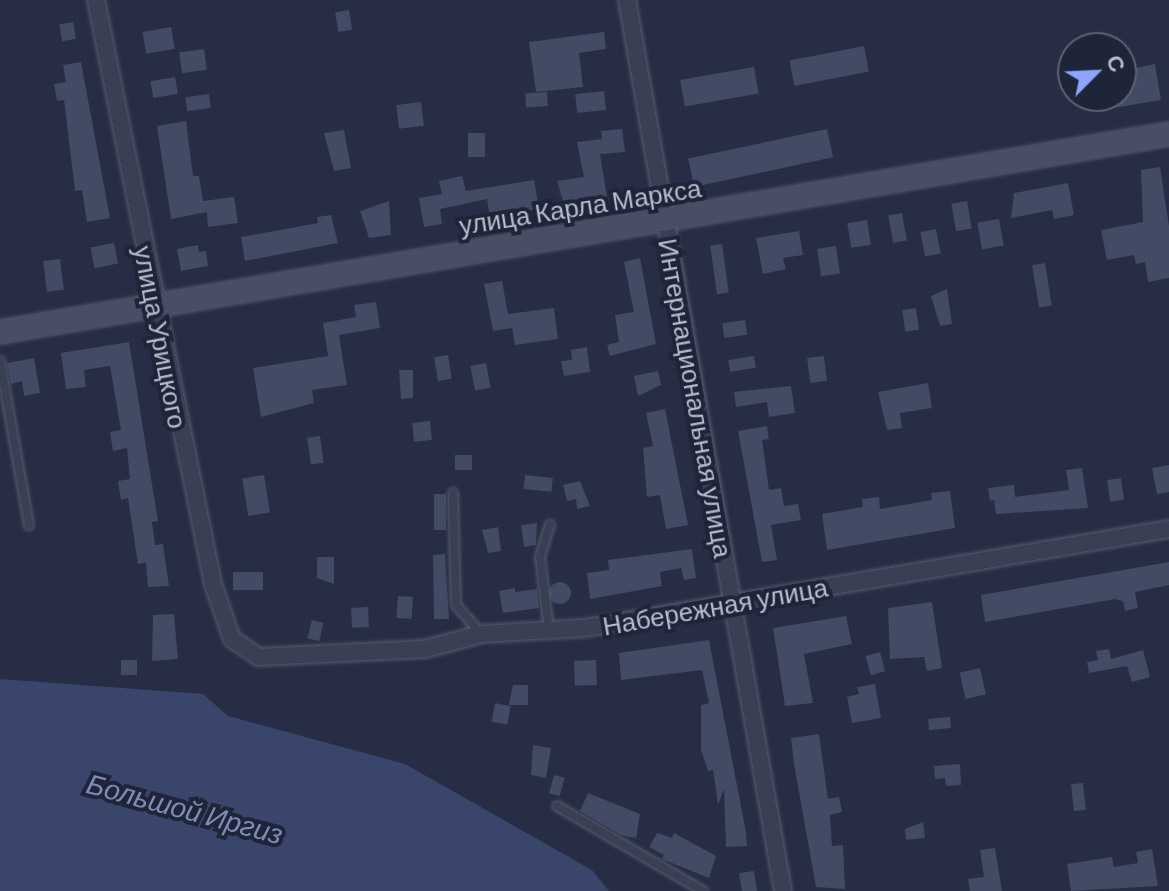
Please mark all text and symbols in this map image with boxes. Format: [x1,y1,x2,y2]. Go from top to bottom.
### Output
north arrow [1057,32,1137,112]
text: С [1102,50,1132,76]
street label: улица Карла Маркса [457,171,703,241]
street label: Интернациональная улица [653,236,739,560]
street label: улица Урицкого [128,243,194,431]
street label: Набережная улица [600,571,830,641]
water label: Большой Иргиз [83,766,287,850]

